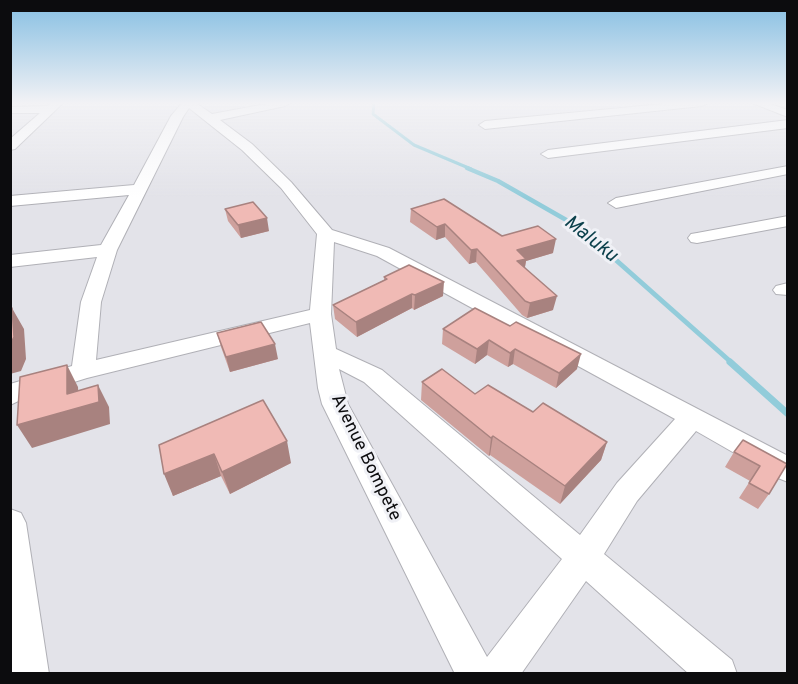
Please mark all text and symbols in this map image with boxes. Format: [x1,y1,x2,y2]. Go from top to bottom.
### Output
water label: Maluku [558,212,622,268]
street label: Avenue Bompete [325,391,405,525]

